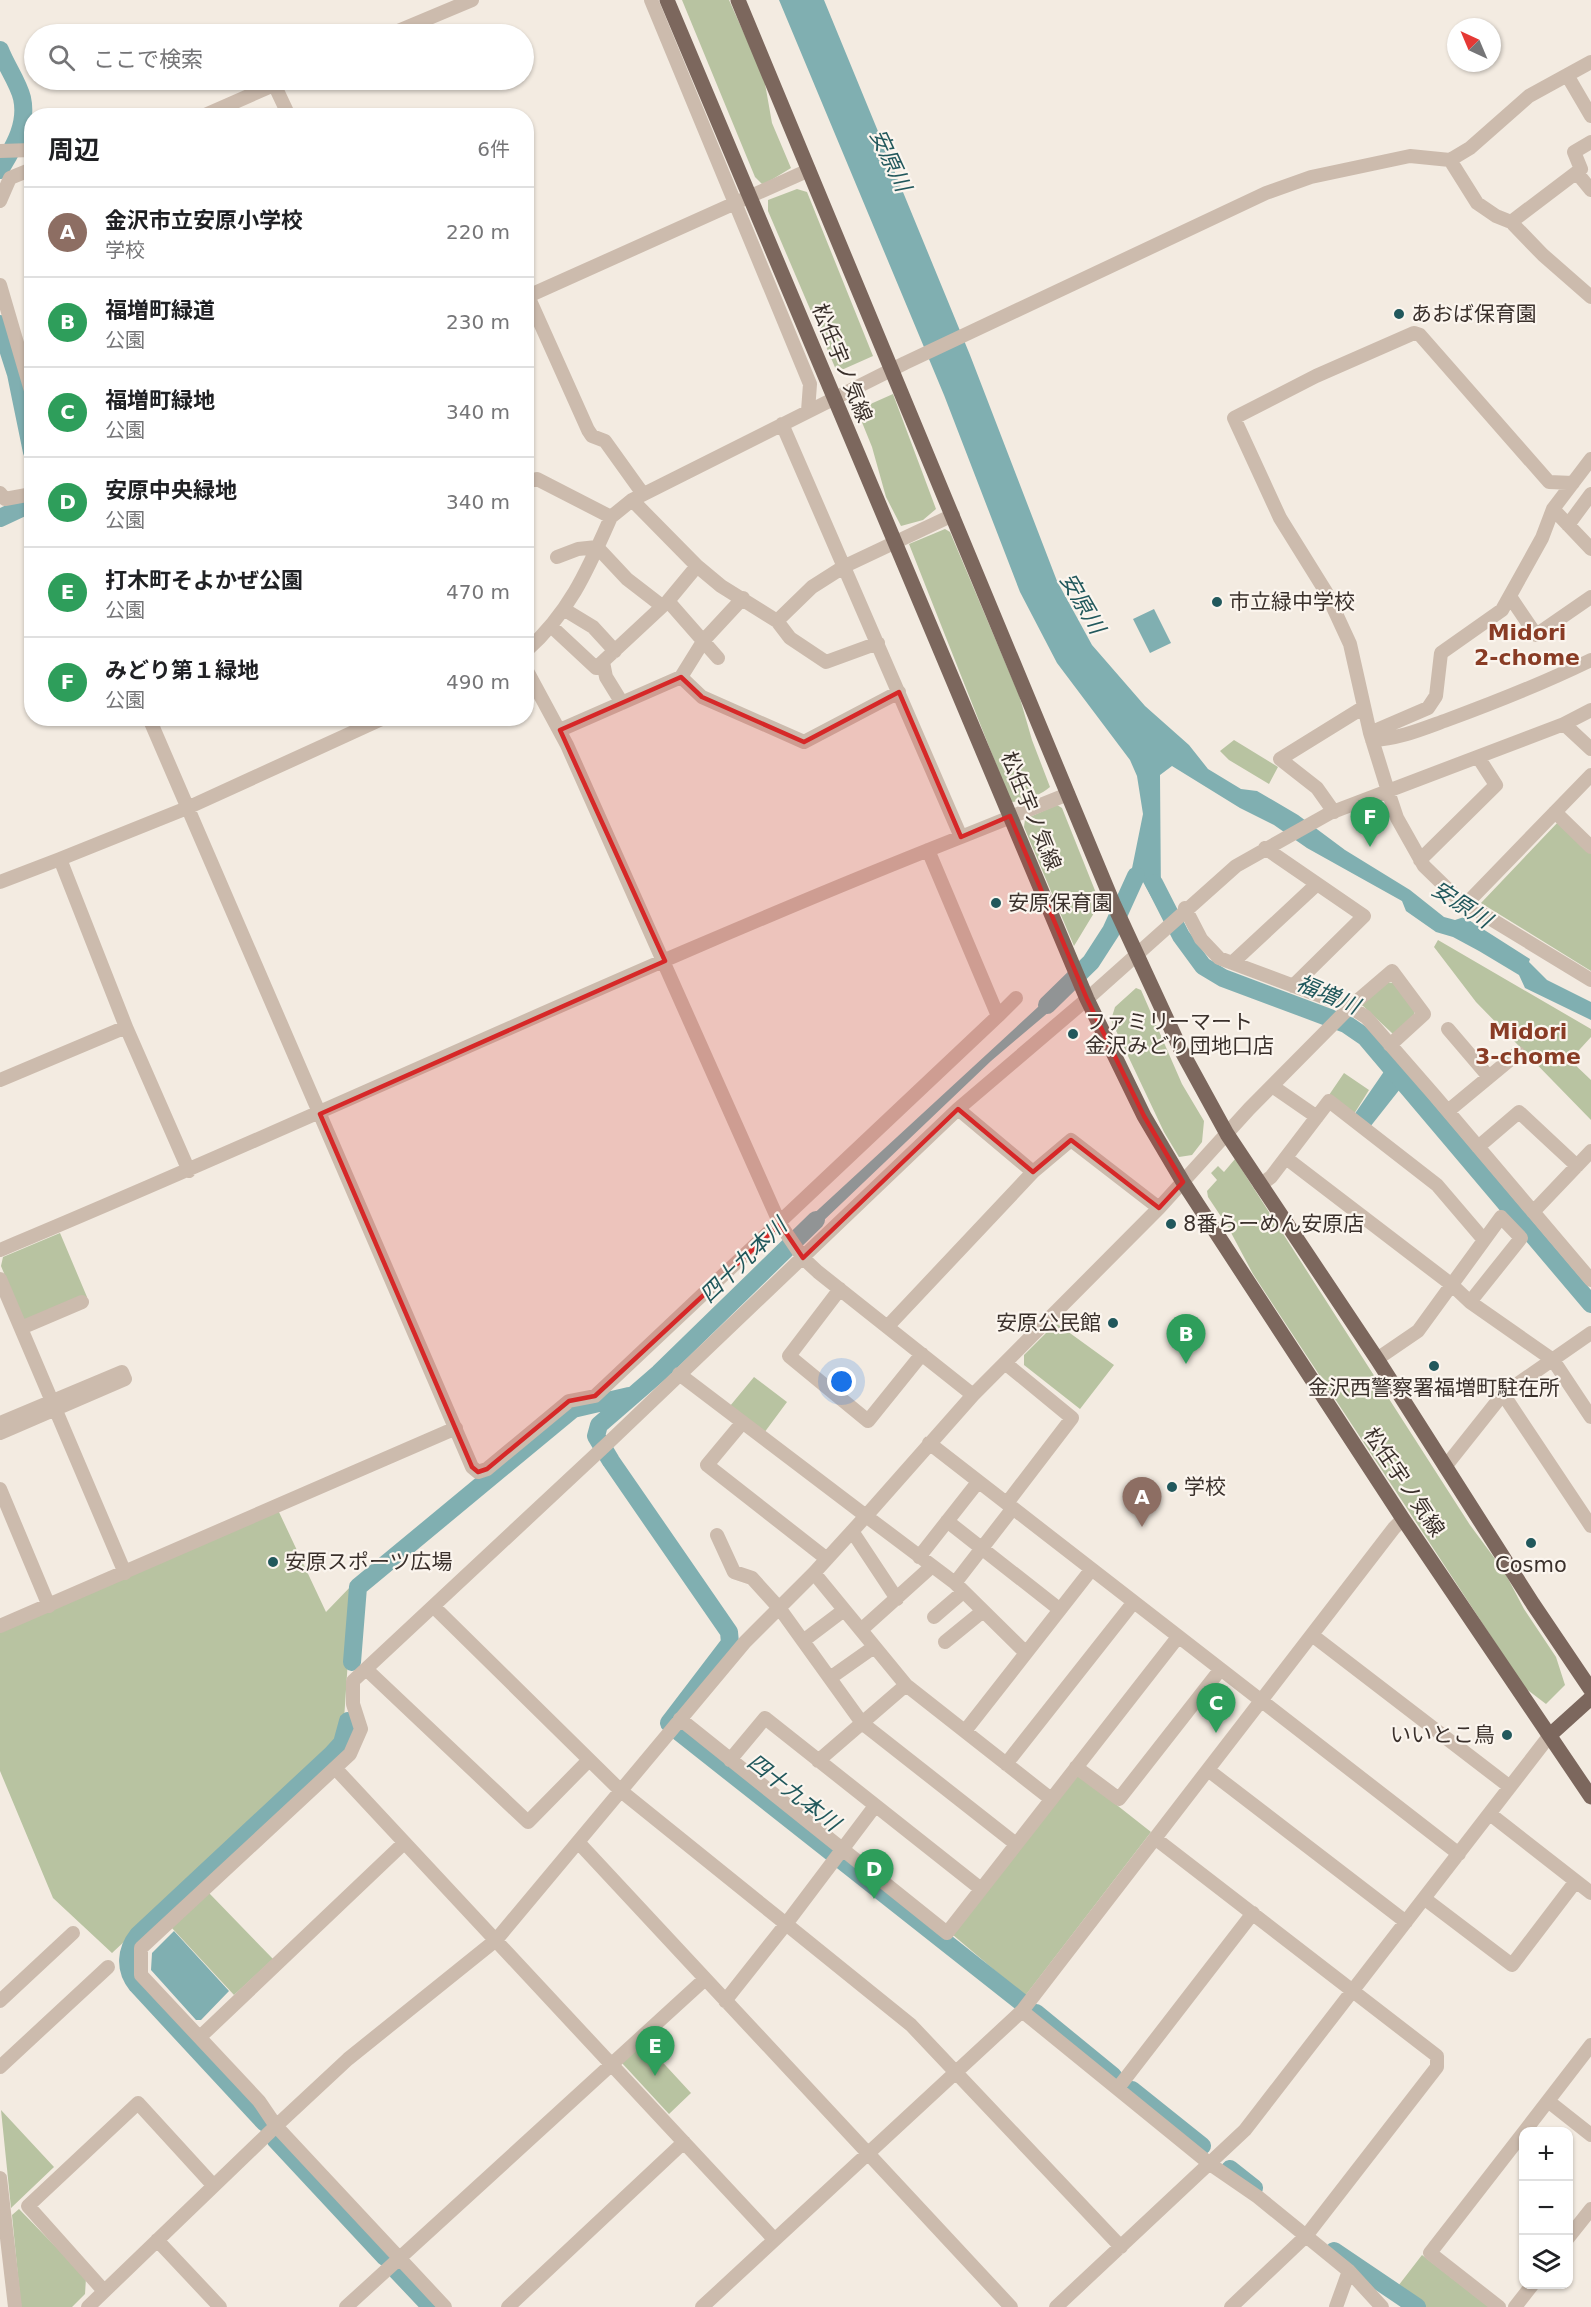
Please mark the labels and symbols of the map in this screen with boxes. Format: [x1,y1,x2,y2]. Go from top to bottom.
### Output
north arrow [1447,18,1501,72]
water label: 安原川 [865,125,917,197]
street label: 松任宇ノ気線 [807,300,877,426]
place label: あおば保育園 [1411,302,1537,326]
marker: あおば保育園 [1392,307,1406,321]
water label: 安原川 [1055,568,1111,640]
place label: 市立緑中学校 [1229,590,1355,614]
marker: 市立緑中学校 [1210,595,1224,609]
district label: Midori 2-chome [1474,620,1580,670]
street label: 松任宇ノ気線 [996,748,1066,874]
pin: F [1350,798,1390,847]
water label: 安原川 [1427,876,1498,934]
place label: 安原保育園 [1008,891,1113,915]
marker: 安原保育園 [989,896,1003,910]
water label: 福増川 [1293,970,1365,1020]
place label: ファミリーマート 金沢みどり団地口店 [1085,1010,1274,1058]
district label: Midori 3-chome [1475,1019,1581,1069]
marker: ファミリーマート 金沢みどり団地口店 [1066,1027,1080,1041]
water label: 四十九本川 [695,1212,793,1308]
place label: 8番らーめん安原店 [1183,1212,1364,1236]
marker: 8番らーめん安原店 [1164,1217,1178,1231]
place label: 安原公民館 [996,1311,1101,1335]
pin: B [1166,1314,1206,1364]
marker: 安原公民館 [1106,1316,1120,1330]
marker: 金沢西警察署福増町駐在所 [1427,1359,1441,1373]
your location [827,1367,856,1396]
place label: 金沢西警察署福増町駐在所 [1308,1376,1560,1400]
street label: 松任宇ノ気線 [1359,1423,1449,1541]
place label: 学校 [1184,1475,1226,1499]
pin: A [1122,1478,1162,1527]
marker: 学校 [1165,1480,1179,1494]
marker: Cosmo [1524,1536,1538,1550]
place label: 安原スポーツ広場 [285,1550,453,1574]
place label: Cosmo [1495,1553,1567,1577]
marker: 安原スポーツ広場 [266,1555,280,1569]
pin: C [1196,1684,1236,1733]
place label: いいとこ鳥 [1390,1723,1495,1747]
marker: いいとこ鳥 [1500,1728,1514,1742]
water label: 四十九本川 [743,1749,846,1837]
pin: D [854,1850,894,1899]
pin: E [636,2026,674,2076]

